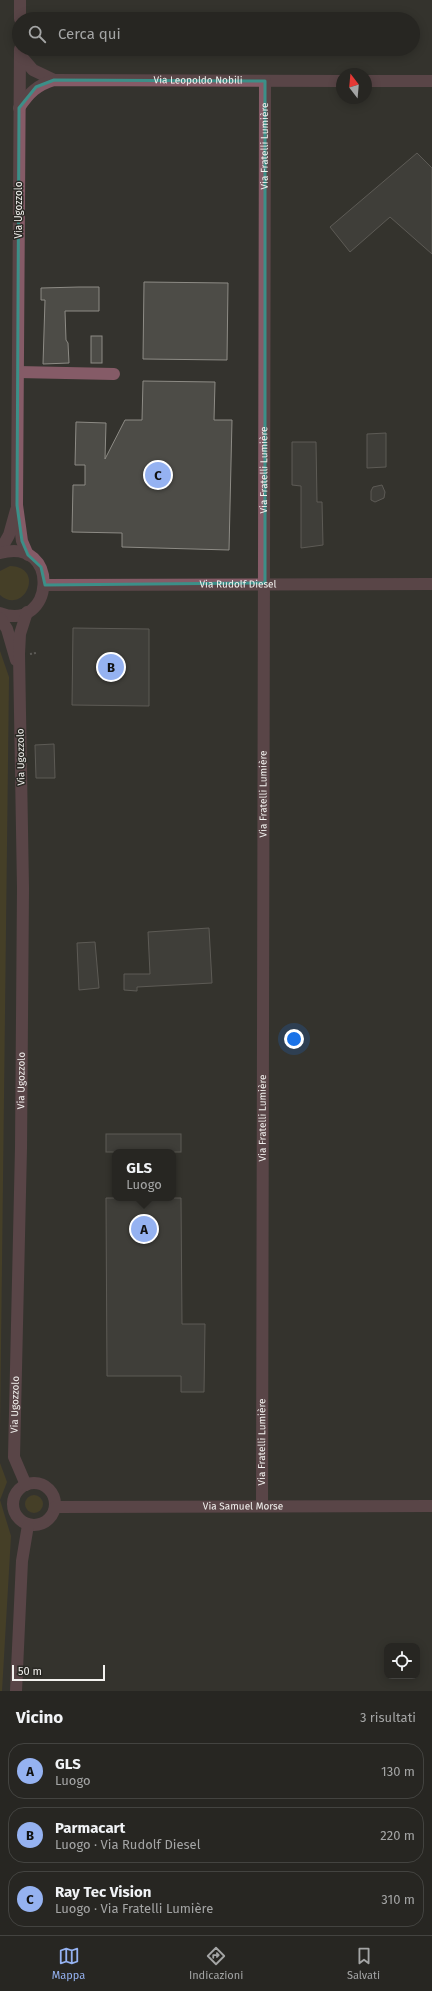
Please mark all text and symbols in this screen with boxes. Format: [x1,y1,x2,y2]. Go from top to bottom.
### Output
search box [12,12,420,56]
icon: search [26,23,48,45]
text: Cerca qui [58,25,121,43]
north arrow [336,68,372,104]
street label: Via Leopoldo Nobili [154,74,243,87]
street label: Via Fratelli Lumière [259,103,271,189]
street label: Via Ugozzolo [13,181,25,239]
street label: Via Fratelli Lumière [258,427,270,513]
pin: C [145,460,171,490]
street label: Via Rudolf Diesel [199,578,277,591]
pin: B [98,652,124,682]
street label: Via Ugozzolo [14,728,27,786]
street label: Via Fratelli Lumière [257,751,270,837]
your location [284,1029,304,1049]
street label: Via Ugozzolo [15,1052,28,1109]
street label: Via Fratelli Lumière [257,1075,269,1161]
popup [112,1149,176,1201]
text: GLS [126,1159,152,1177]
text: Luogo [126,1177,162,1192]
pin: A [131,1214,157,1244]
street label: Via Ugozzolo [9,1376,22,1433]
street label: Via Fratelli Lumière [256,1399,268,1485]
street label: Via Samuel Morse [203,1500,283,1513]
map controls [384,1643,420,1679]
button: locate [384,1643,420,1679]
scale bar [12,1663,105,1682]
text: 50 m [18,1665,42,1678]
text: Vicino [16,1707,63,1728]
text: 3 risultati [360,1710,416,1725]
text: GLS [55,1755,81,1773]
text: A [26,1764,34,1779]
text: 130 m [381,1764,415,1779]
text: Luogo [55,1773,91,1788]
text: Parmacart [55,1819,125,1837]
text: B [26,1828,34,1843]
text: 220 m [380,1828,415,1843]
text: Luogo · Via Rudolf Diesel [55,1837,201,1852]
text: Ray Tec Vision [55,1883,151,1901]
text: C [26,1892,34,1907]
text: 310 m [381,1892,415,1907]
text: Luogo · Via Fratelli Lumière [55,1901,213,1916]
tab: Mappa [52,1945,85,1982]
tab: Indicazioni [189,1945,243,1982]
tab: Salvati [347,1945,380,1982]

